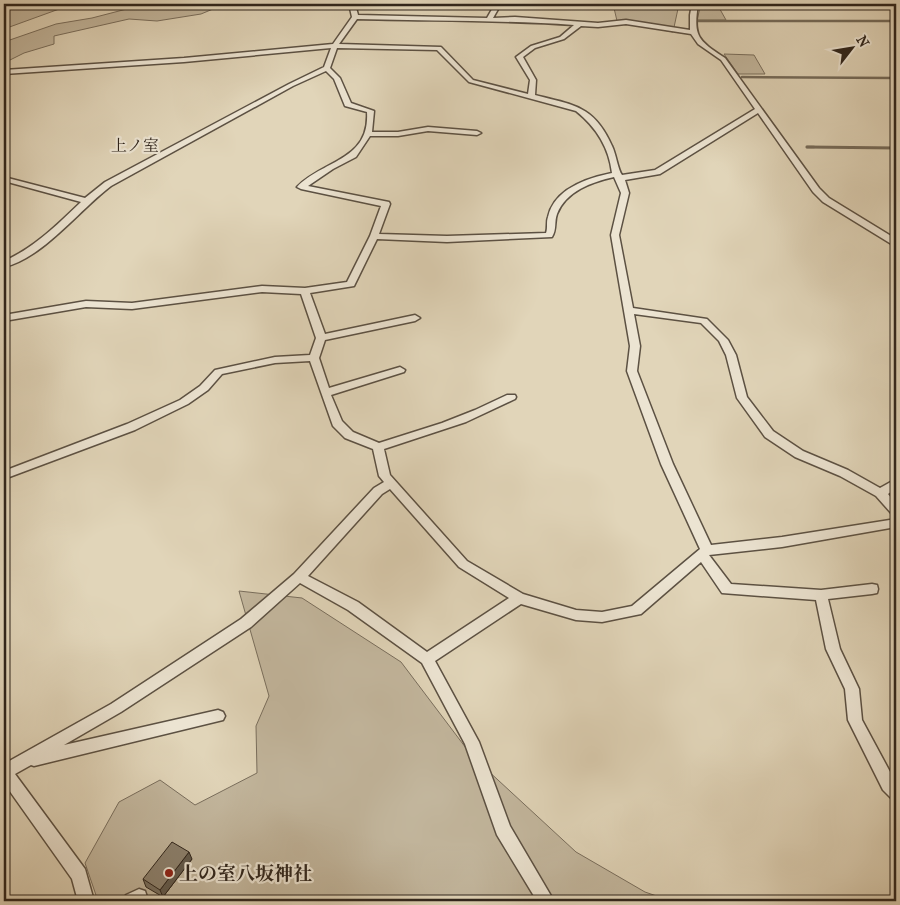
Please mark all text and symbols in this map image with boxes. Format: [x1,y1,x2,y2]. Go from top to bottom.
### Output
north arrow [828,22,878,72]
text: N [853,33,873,51]
district label: 上ノ室 [111,136,159,155]
place label: 上の室八坂神社 [179,863,312,885]
marker: 上の室八坂神社 [163,867,175,879]

